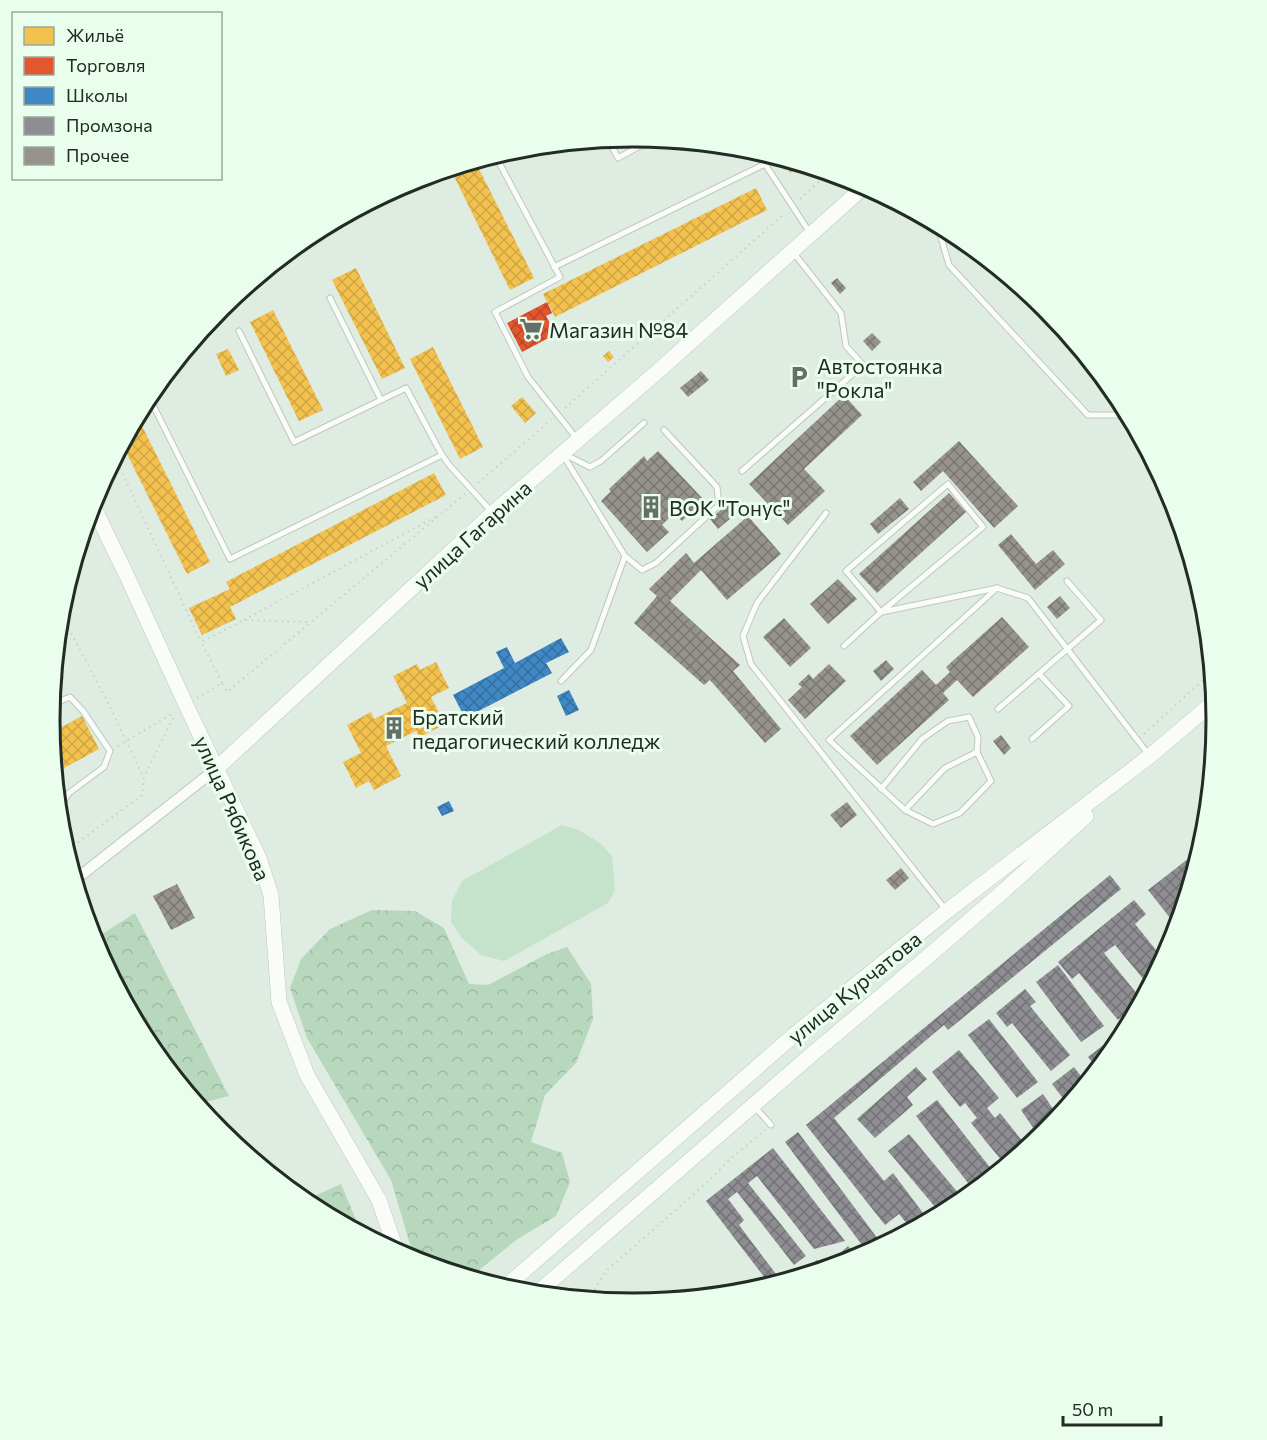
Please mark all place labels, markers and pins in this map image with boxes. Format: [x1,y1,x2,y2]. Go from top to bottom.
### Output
supermarket icon: Магазин №84 [518,316,544,342]
place label: Магазин №84 [549,317,688,342]
place label: Автостоянка "Рокла" [817,353,943,402]
parking icon: Автостоянка "Рокла" [786,364,812,390]
building icon: ВОК "Тонус" [638,494,664,520]
place label: ВОК "Тонус" [669,495,791,520]
place label: Братский педагогический колледж [412,704,661,753]
building icon: Братский педагогический колледж [381,715,407,741]

